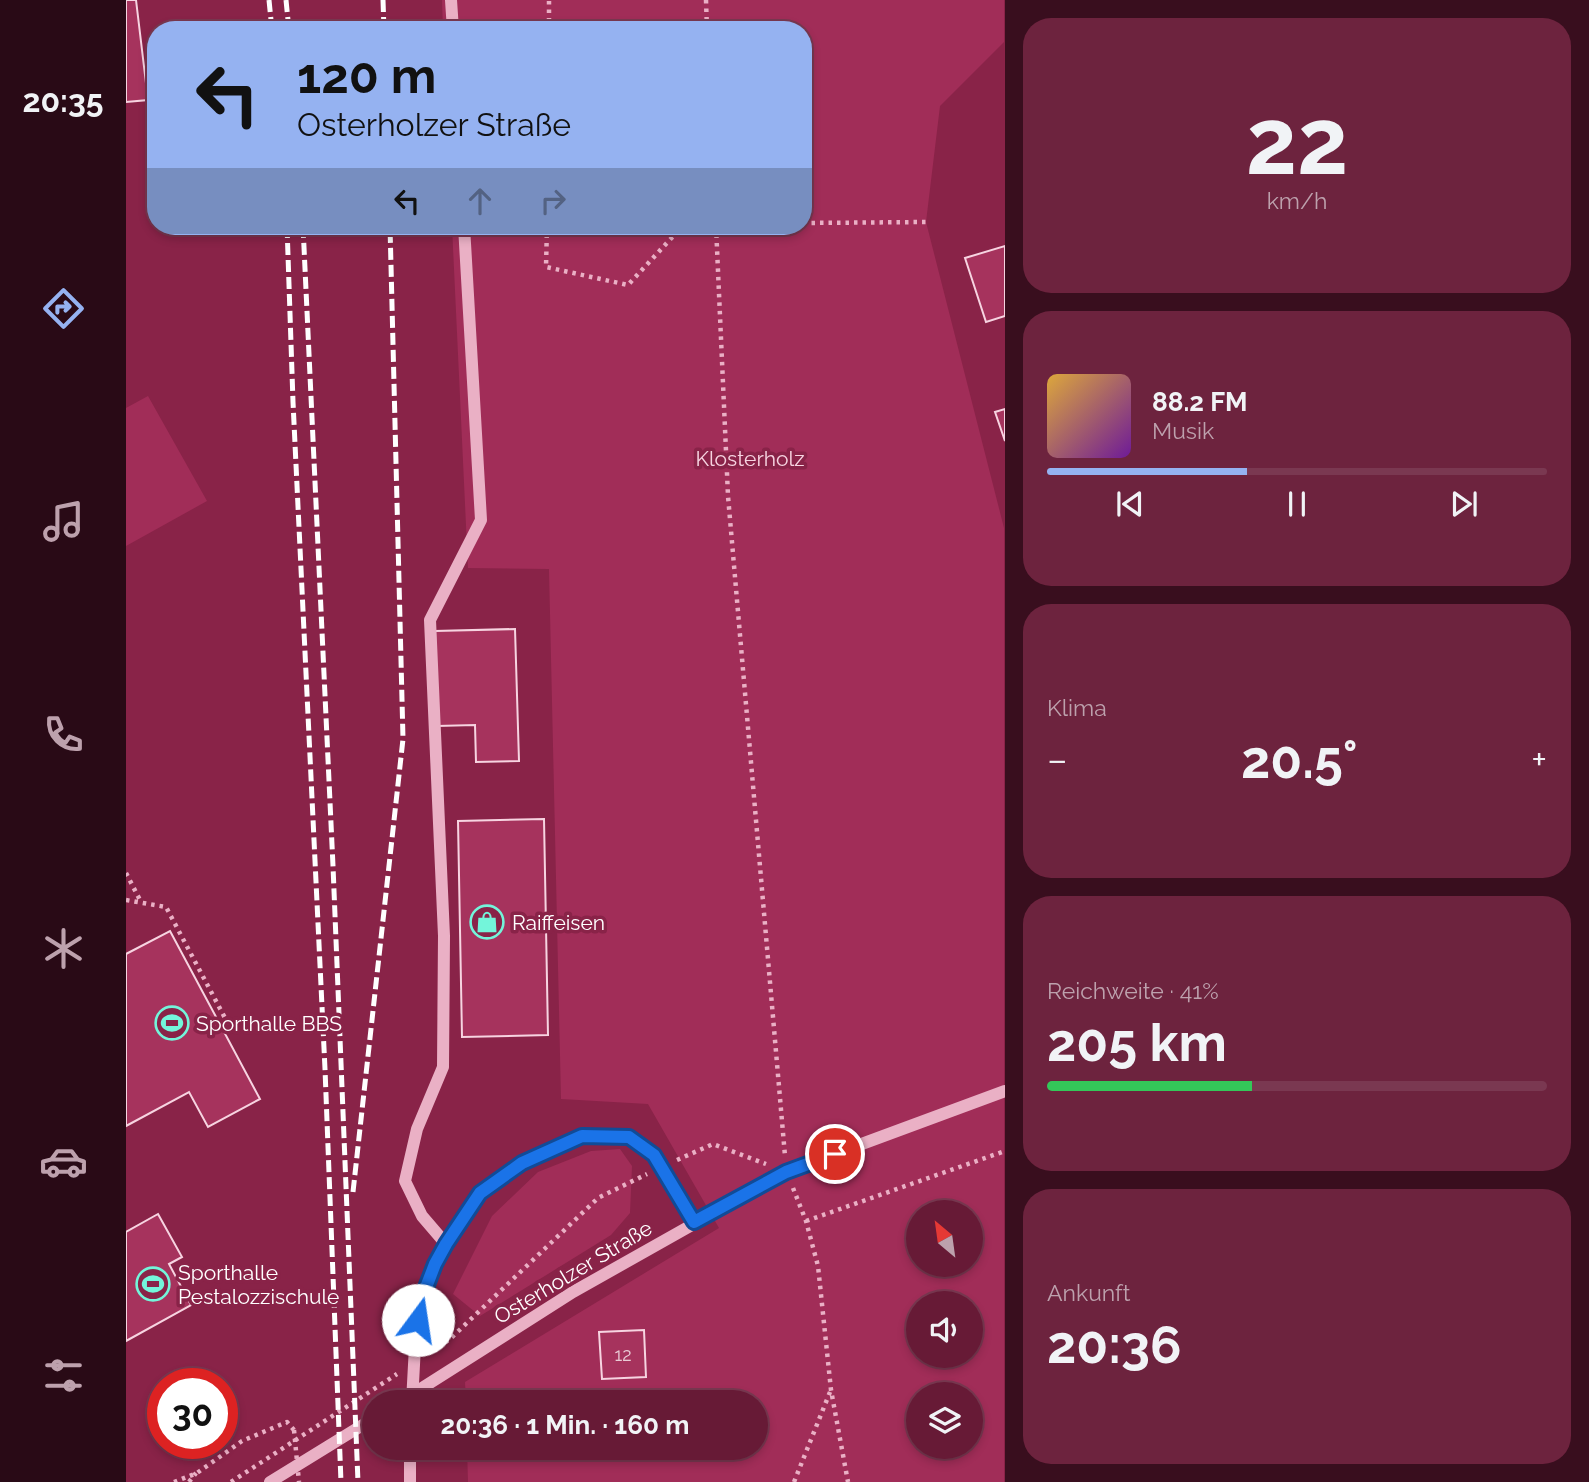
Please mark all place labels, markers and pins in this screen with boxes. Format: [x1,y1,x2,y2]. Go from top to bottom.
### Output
shop icon: Raiffeisen [468,903,506,941]
place label: Raiffeisen [512,910,605,935]
sports icon: Sporthalle BBS [153,1004,191,1042]
place label: Sporthalle BBS [196,1011,342,1036]
pin [805,1124,865,1184]
place label: Sporthalle Pestalozzischule [178,1260,339,1309]
sports icon: Sporthalle Pestalozzischule [134,1265,172,1303]

